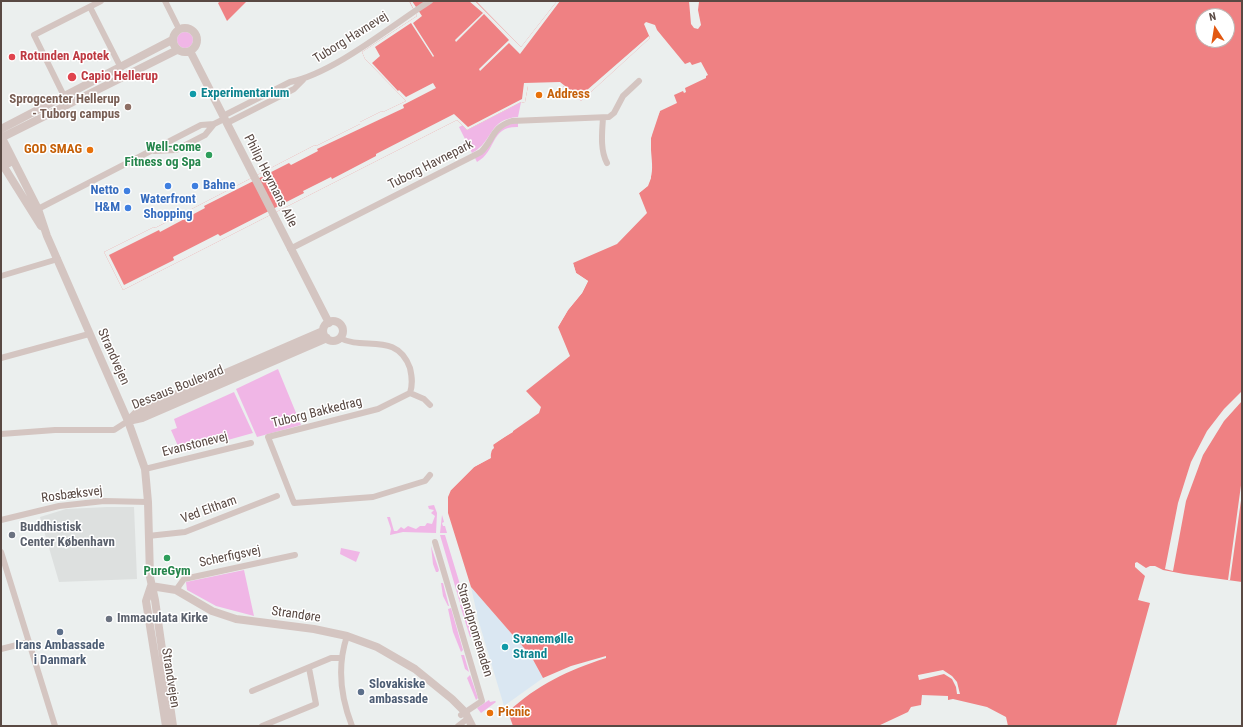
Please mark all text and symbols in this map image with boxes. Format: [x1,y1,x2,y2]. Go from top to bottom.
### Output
north arrow [1195,8,1235,48]
street label: Tuborg Havnevej [311,9,391,67]
text: N [1208,10,1217,24]
place label: Rotunden Apotek [20,49,109,65]
marker: Rotunden Apotek [7,52,17,62]
place label: Capio Hellerup [81,69,158,85]
marker: Capio Hellerup [66,71,78,83]
place label: Experimentarium [201,86,289,102]
place label: Address [547,87,590,103]
marker: Experimentarium [188,89,198,99]
marker: Address [534,90,544,100]
place label: Sprogcenter Hellerup - Tuborg campus [9,92,120,123]
marker: Sprogcenter Hellerup - Tuborg campus [123,102,133,112]
street label: Philip Heymans Alle [240,132,300,230]
street label: Tuborg Havnepark [386,137,476,193]
place label: Well-come Fitness og Spa [125,140,201,171]
place label: GOD SMAG [24,142,82,158]
marker: GOD SMAG [85,145,95,155]
marker: Well-come Fitness og Spa [204,150,214,160]
place label: Bahne [203,178,235,194]
marker: Waterfront Shopping [163,181,173,191]
marker: Bahne [190,181,200,191]
place label: Netto [91,183,119,199]
marker: Netto [122,186,132,196]
place label: Waterfront Shopping [140,192,196,223]
place label: H&M [95,200,120,216]
marker: H&M [123,203,133,213]
street label: Strandvejen [94,326,132,388]
street label: Dessaus Boulevard [130,362,226,414]
street label: Tuborg Bakkedrag [270,394,364,432]
street label: Evanstonevej [160,429,230,461]
street label: Rosbæksvej [41,484,103,506]
street label: Ved Eltham [179,493,239,527]
place label: Buddhistisk Center København [20,520,115,551]
marker: Buddhistisk Center København [7,530,17,540]
street label: Scherfigsvej [198,543,262,571]
marker: PureGym [162,553,172,563]
place label: PureGym [143,564,191,580]
street label: Strandpromenaden [452,581,496,679]
street label: Strandøre [270,604,322,626]
place label: Immaculata Kirke [117,611,208,627]
marker: Immaculata Kirke [104,614,114,624]
marker: Irans Ambassade i Danmark [55,627,65,637]
place label: Svanemølle Strand [513,632,573,663]
place label: Irans Ambassade i Danmark [15,638,105,669]
marker: Svanemølle Strand [500,642,510,652]
street label: Strandvejen [158,647,182,709]
place label: Slovakiske ambassade [369,677,428,708]
marker: Slovakiske ambassade [356,687,366,697]
place label: Picnic [498,705,530,721]
marker: Picnic [485,708,495,718]

